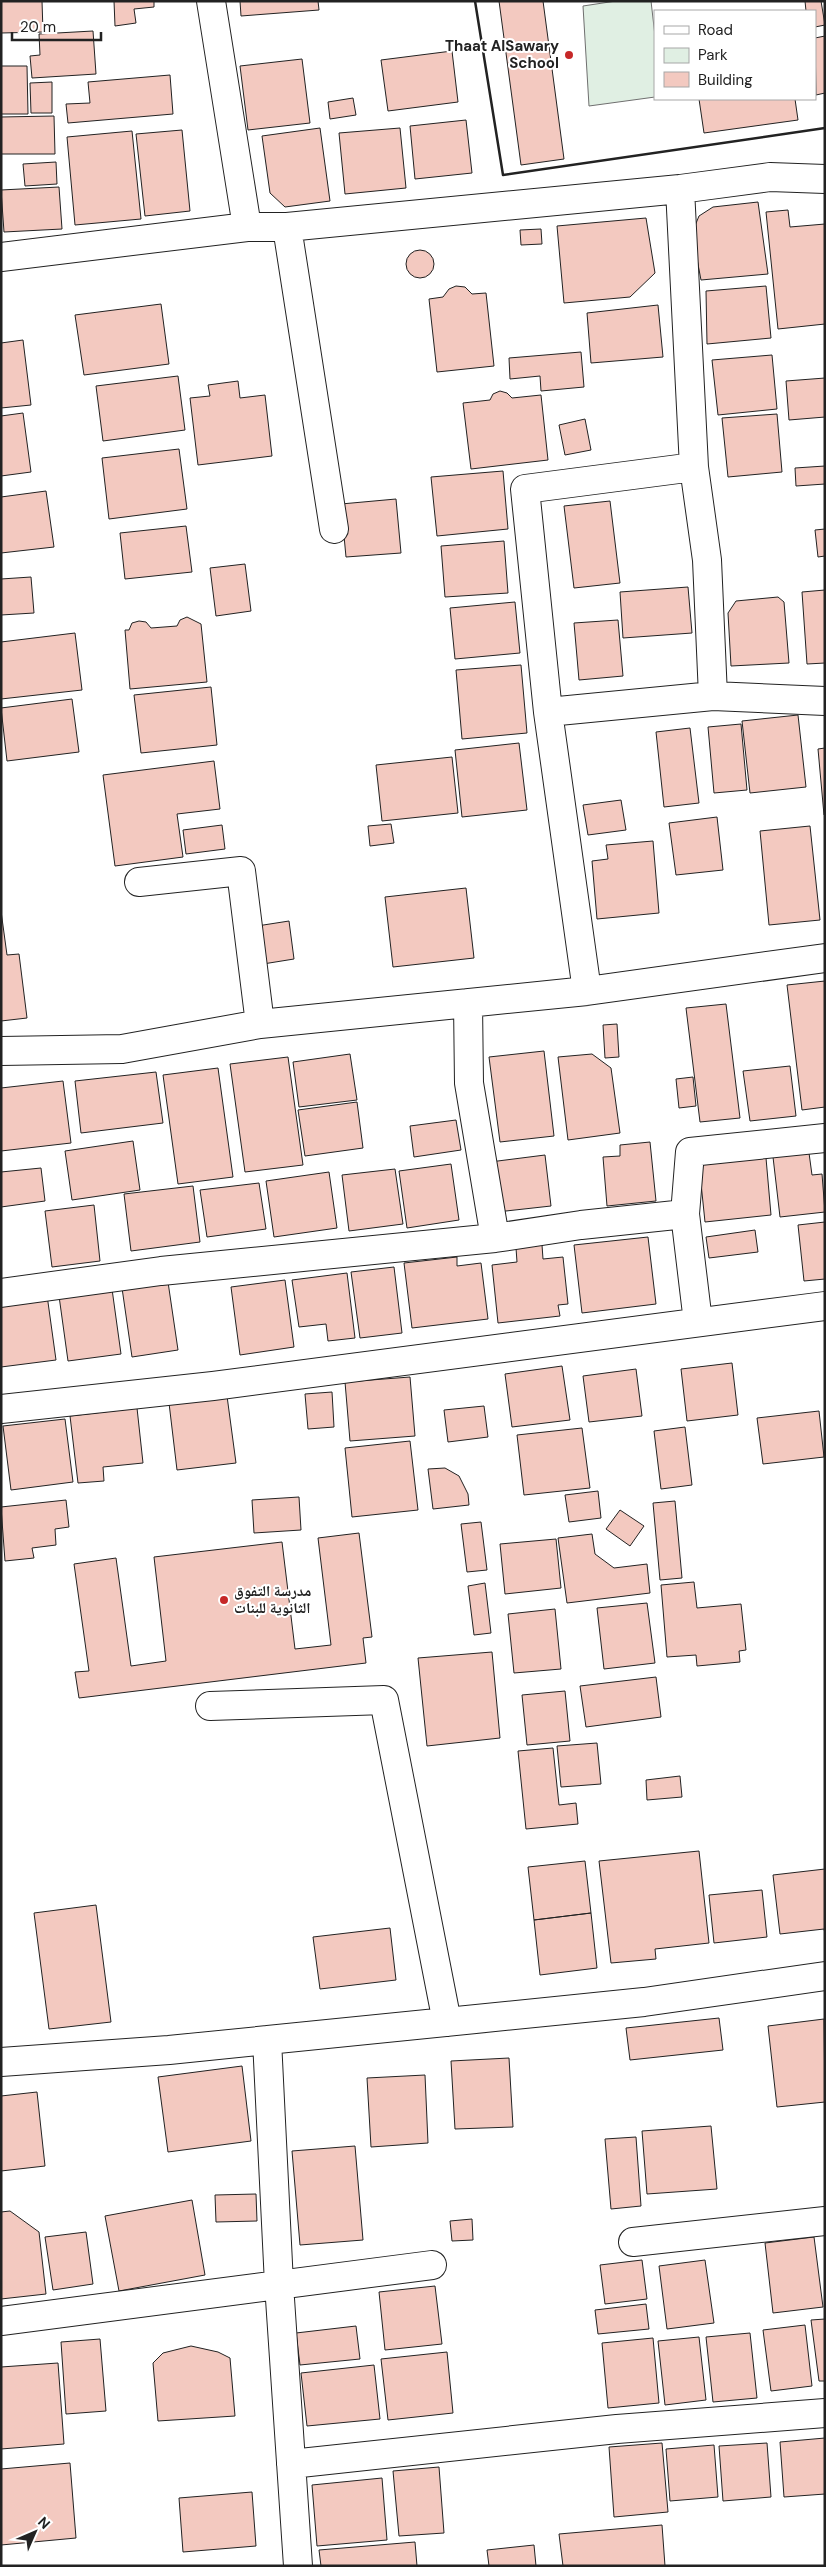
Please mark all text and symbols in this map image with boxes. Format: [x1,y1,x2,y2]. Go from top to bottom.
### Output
scale bar [12,10,101,42]
legend [654,10,816,100]
text: 20 m [20,17,56,37]
text: Road [698,20,733,40]
place label: Thaat AlSawary School [445,36,559,73]
text: Park [698,45,728,65]
marker: Thaat AlSawary School [563,49,575,61]
text: Building [698,70,753,90]
place label: مدرسة التفوق الثانوية للبنات [234,1581,311,1618]
marker: مدرسة التفوق الثانوية للبنات [218,1594,230,1606]
north arrow [10,2507,60,2557]
text: N [34,2513,54,2533]

